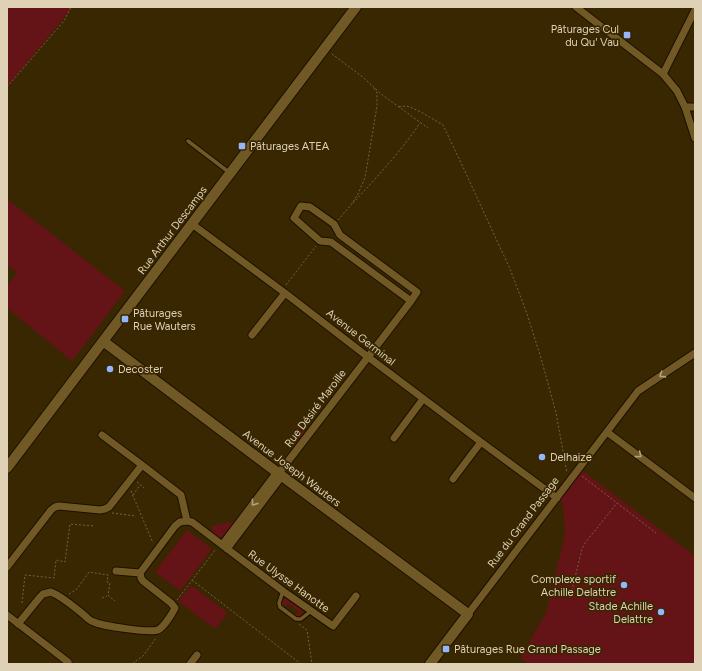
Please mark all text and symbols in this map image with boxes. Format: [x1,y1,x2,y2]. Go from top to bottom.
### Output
place label: Pâturages Cul du Qu' Vau [551,23,619,49]
marker: Pâturages Cul du Qu' Vau [622,30,632,40]
place label: Pâturages ATEA [250,140,330,153]
marker: Pâturages ATEA [237,141,247,151]
street label: Rue Arthur Descamps [135,184,210,277]
street label: Avenue Germinal [324,306,398,368]
place label: Pâturages Rue Wauters [133,307,196,333]
marker: Pâturages Rue Wauters [120,314,130,324]
place label: Decoster [118,363,163,376]
marker: Decoster [105,364,115,374]
street label: Rue Désiré Maroille [282,367,349,450]
one-way arrow [660,370,667,377]
street label: Avenue Joseph Wauters [240,427,343,509]
one-way arrow [634,450,641,457]
place label: Delhaize [550,451,592,464]
marker: Delhaize [537,452,547,462]
street label: Rue du Grand Passage [485,474,562,570]
one-way arrow [251,498,258,505]
street label: Rue Ulysse Hanotte [245,548,332,615]
place label: Complexe sportif Achille Delattre [531,573,617,599]
marker: Complexe sportif Achille Delattre [619,580,629,590]
place label: Stade Achille Delattre [588,600,653,626]
marker: Stade Achille Delattre [656,607,666,617]
place label: Pâturages Rue Grand Passage [454,643,601,656]
marker: Pâturages Rue Grand Passage [441,644,451,654]

